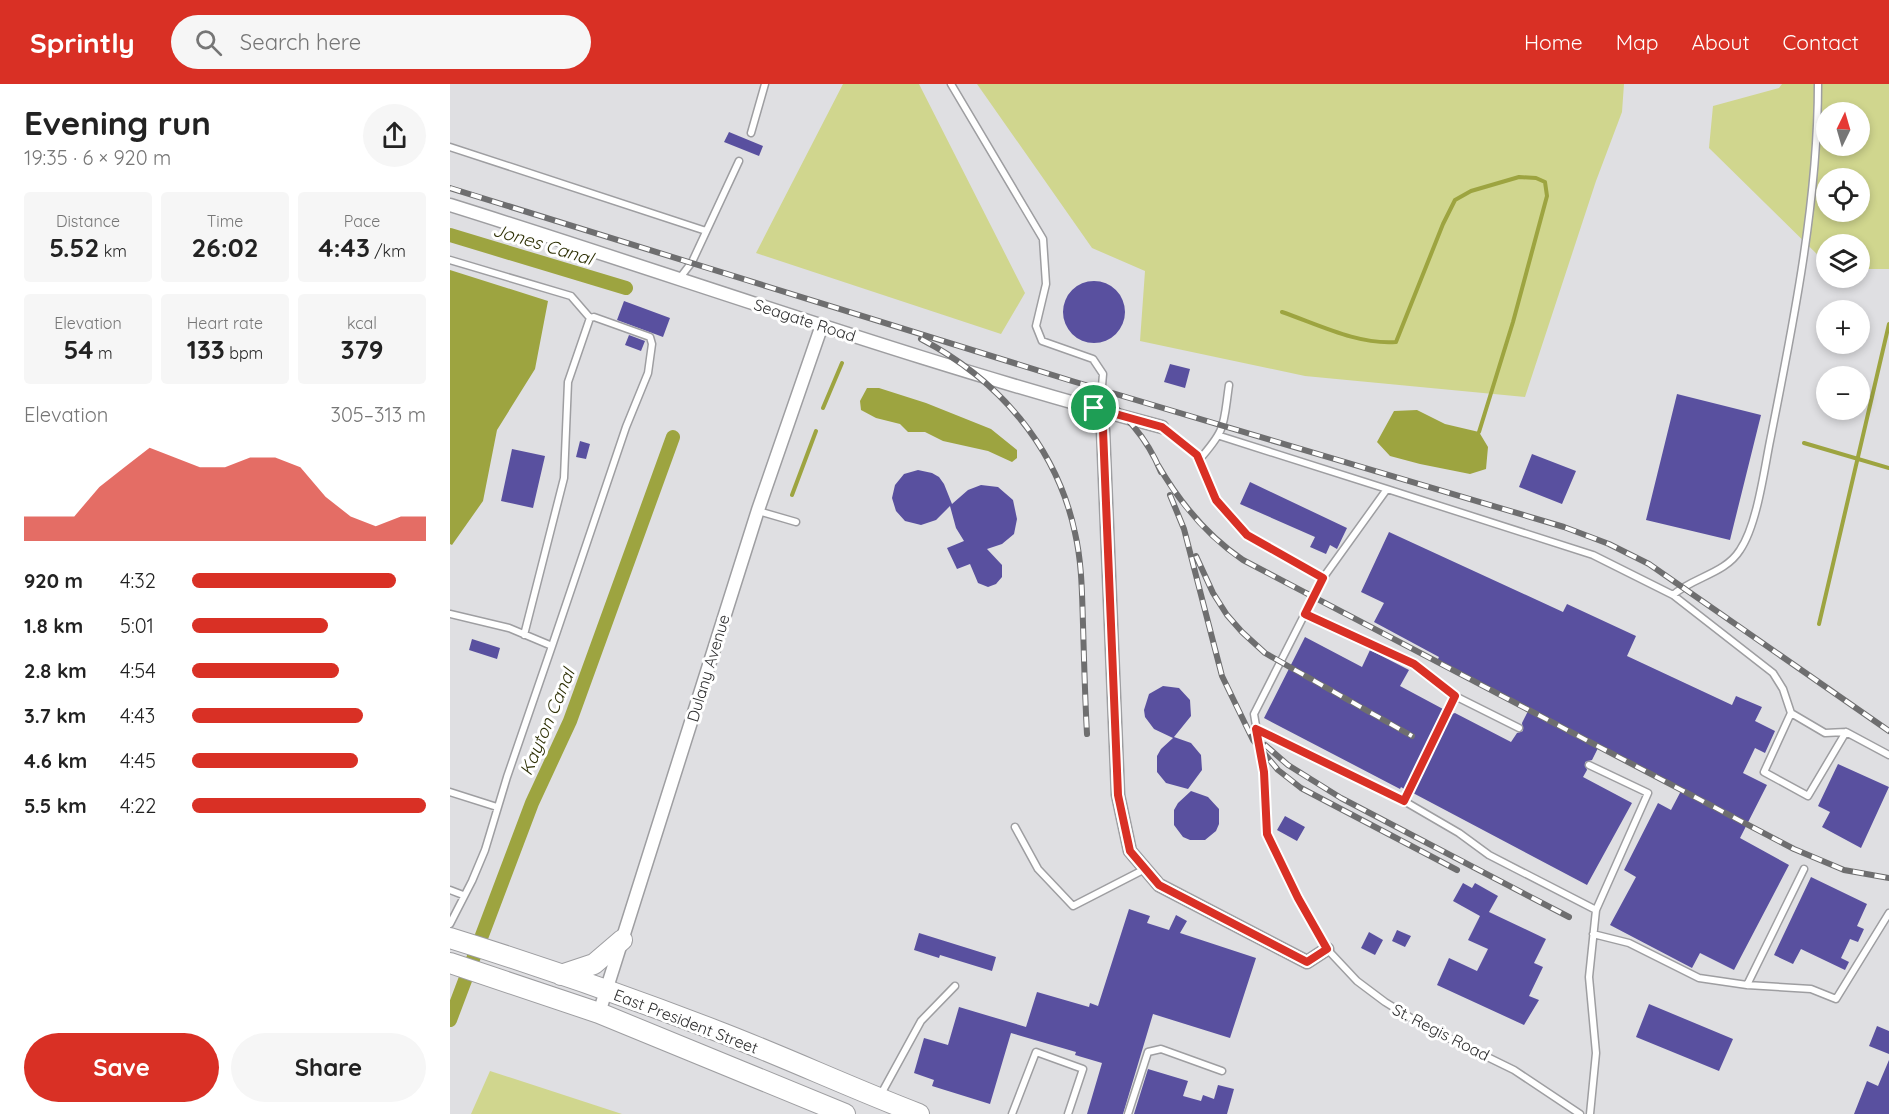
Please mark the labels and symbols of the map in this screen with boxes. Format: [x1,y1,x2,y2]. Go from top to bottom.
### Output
north arrow [1816,102,1870,156]
water label: Jones Canal [490,218,597,271]
street label: Seagate Road [752,294,858,346]
pin [1068,382,1119,433]
street label: Dulany Avenue [682,612,734,724]
water label: Kayton Canal [514,664,581,779]
street label: East President Street [611,984,761,1058]
street label: St. Regis Road [1389,999,1493,1065]

